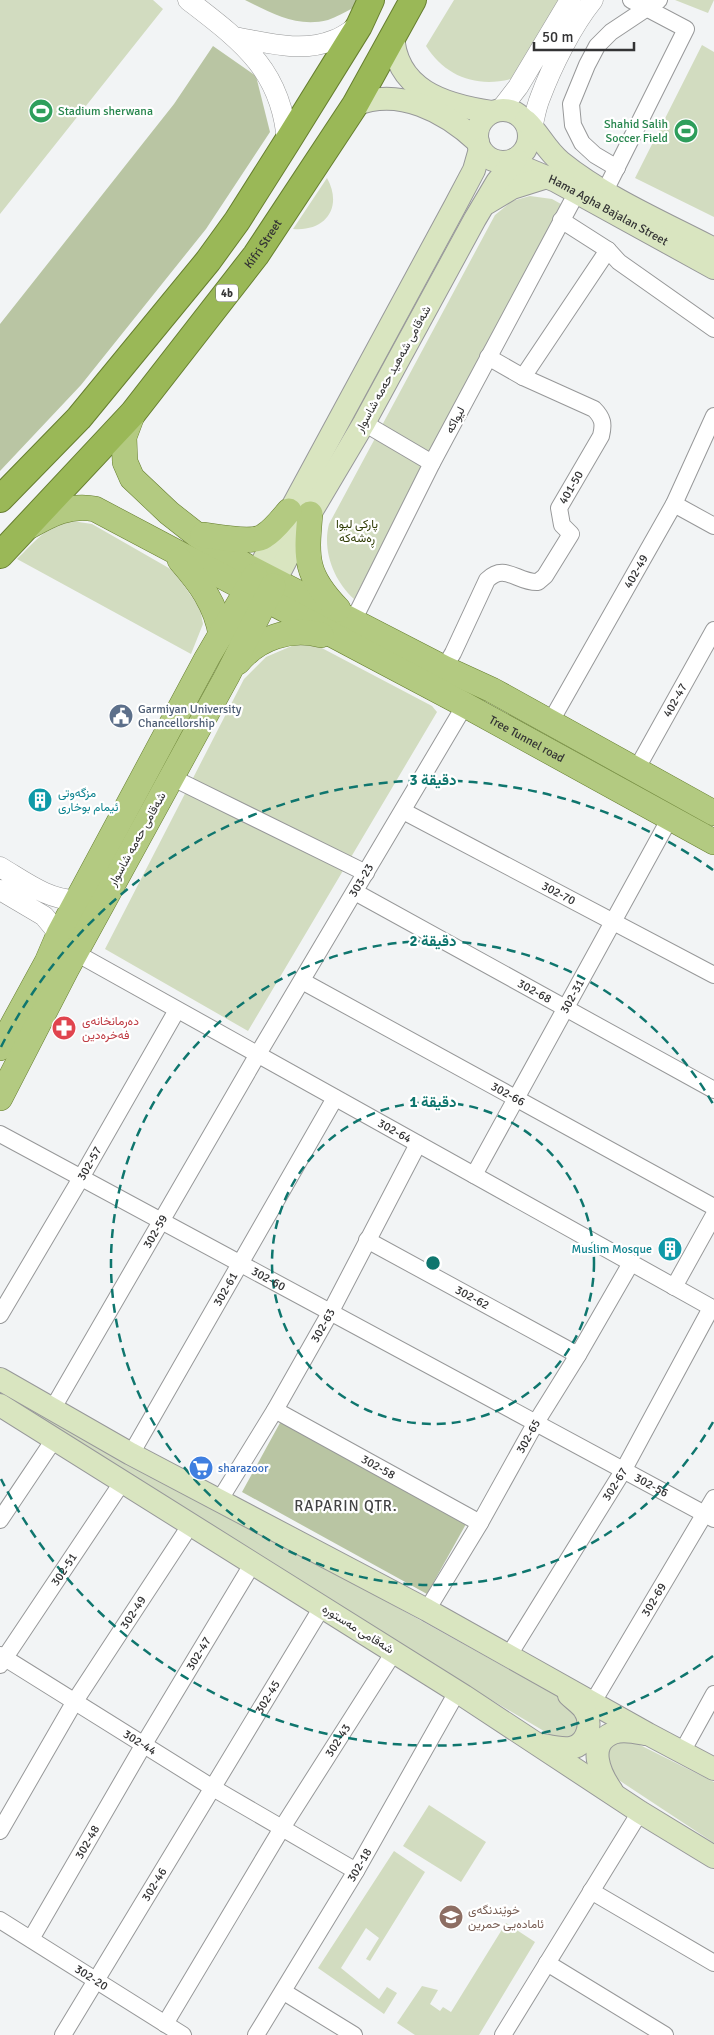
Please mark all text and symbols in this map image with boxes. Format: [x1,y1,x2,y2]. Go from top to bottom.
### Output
scale bar [534,20,634,52]
text: 50 m [542,28,573,46]
sports icon: Stadium sherwana [28,98,54,124]
place label: Stadium sherwana [58,104,153,119]
place label: Shahid Salih Soccer Field [604,117,668,146]
sports icon: Shahid Salih Soccer Field [673,118,699,144]
street label: Hama Agha Bajalan Street [546,172,671,249]
street label: Kifri Street [241,217,285,272]
road number: 4b [216,284,238,302]
street label: شەقامی شەهید حەمە شاسوار [352,303,435,436]
street label: لیواکە [442,404,469,436]
street label: 401-50 [556,468,587,507]
park label: پارکی لیوا ڕەشەکە [336,517,378,548]
street label: 402-49 [621,552,652,591]
street label: 402-47 [660,681,691,720]
place label: Garmiyan University Chancellorship [138,702,242,731]
public building icon: Garmiyan University Chancellorship [108,703,134,729]
street label: Tree Tunnel road [486,713,567,766]
text: 3 دقيقة [410,771,456,789]
place label: مزگەوتی ئیمام بوخاری [58,786,119,815]
building icon: مزگەوتی ئیمام بوخاری [27,787,53,813]
street label: شەقامی حەمە شاسوار [105,790,169,890]
street label: 303-23 [346,861,377,900]
street label: 302-70 [539,878,578,909]
text: 2 دقيقة [410,932,456,950]
street label: 302-68 [515,976,554,1007]
street label: 302-31 [557,977,588,1016]
place label: دەرمانخانەی فەخرەدین [82,1014,139,1043]
pharmacy icon: دەرمانخانەی فەخرەدین [51,1015,77,1041]
street label: 302-66 [488,1079,527,1110]
text: 1 دقيقة [410,1093,456,1111]
street label: 302-64 [375,1116,415,1147]
street label: 302-57 [74,1144,105,1183]
street label: 302-59 [140,1212,171,1251]
building icon: Muslim Mosque [657,1236,683,1262]
place label: Muslim Mosque [572,1242,652,1257]
centre of rings [424,1254,442,1272]
street label: 302-60 [249,1264,288,1294]
street label: 302-61 [210,1270,242,1309]
street label: 302-62 [452,1283,492,1313]
street label: 302-63 [308,1306,339,1345]
street label: 302-65 [513,1417,544,1456]
street label: 302-58 [358,1452,398,1483]
supermarket icon: sharazoor [188,1455,214,1481]
place label: sharazoor [218,1461,269,1476]
street label: 302-67 [599,1465,631,1504]
street label: 302-56 [631,1470,671,1501]
district label: RAPARIN QTR. [294,1497,398,1515]
street label: 302-51 [48,1550,81,1589]
street label: 302-69 [638,1580,670,1619]
street label: 302-49 [117,1593,150,1632]
street label: شەقامی مەستورە [319,1601,396,1657]
street label: 302-47 [183,1634,215,1673]
street label: 302-45 [252,1678,284,1717]
street label: 302-43 [322,1721,354,1760]
street label: 302-44 [120,1727,160,1759]
street label: 302-48 [72,1823,103,1862]
street label: 302-18 [344,1846,375,1885]
street label: 302-46 [139,1865,170,1904]
place label: خوێندنگەی ئامادەیی حمرین [468,1903,544,1932]
school or university icon: خوێندنگەی ئامادەیی حمرین [438,1904,464,1930]
street label: 302-20 [72,1962,111,1994]

